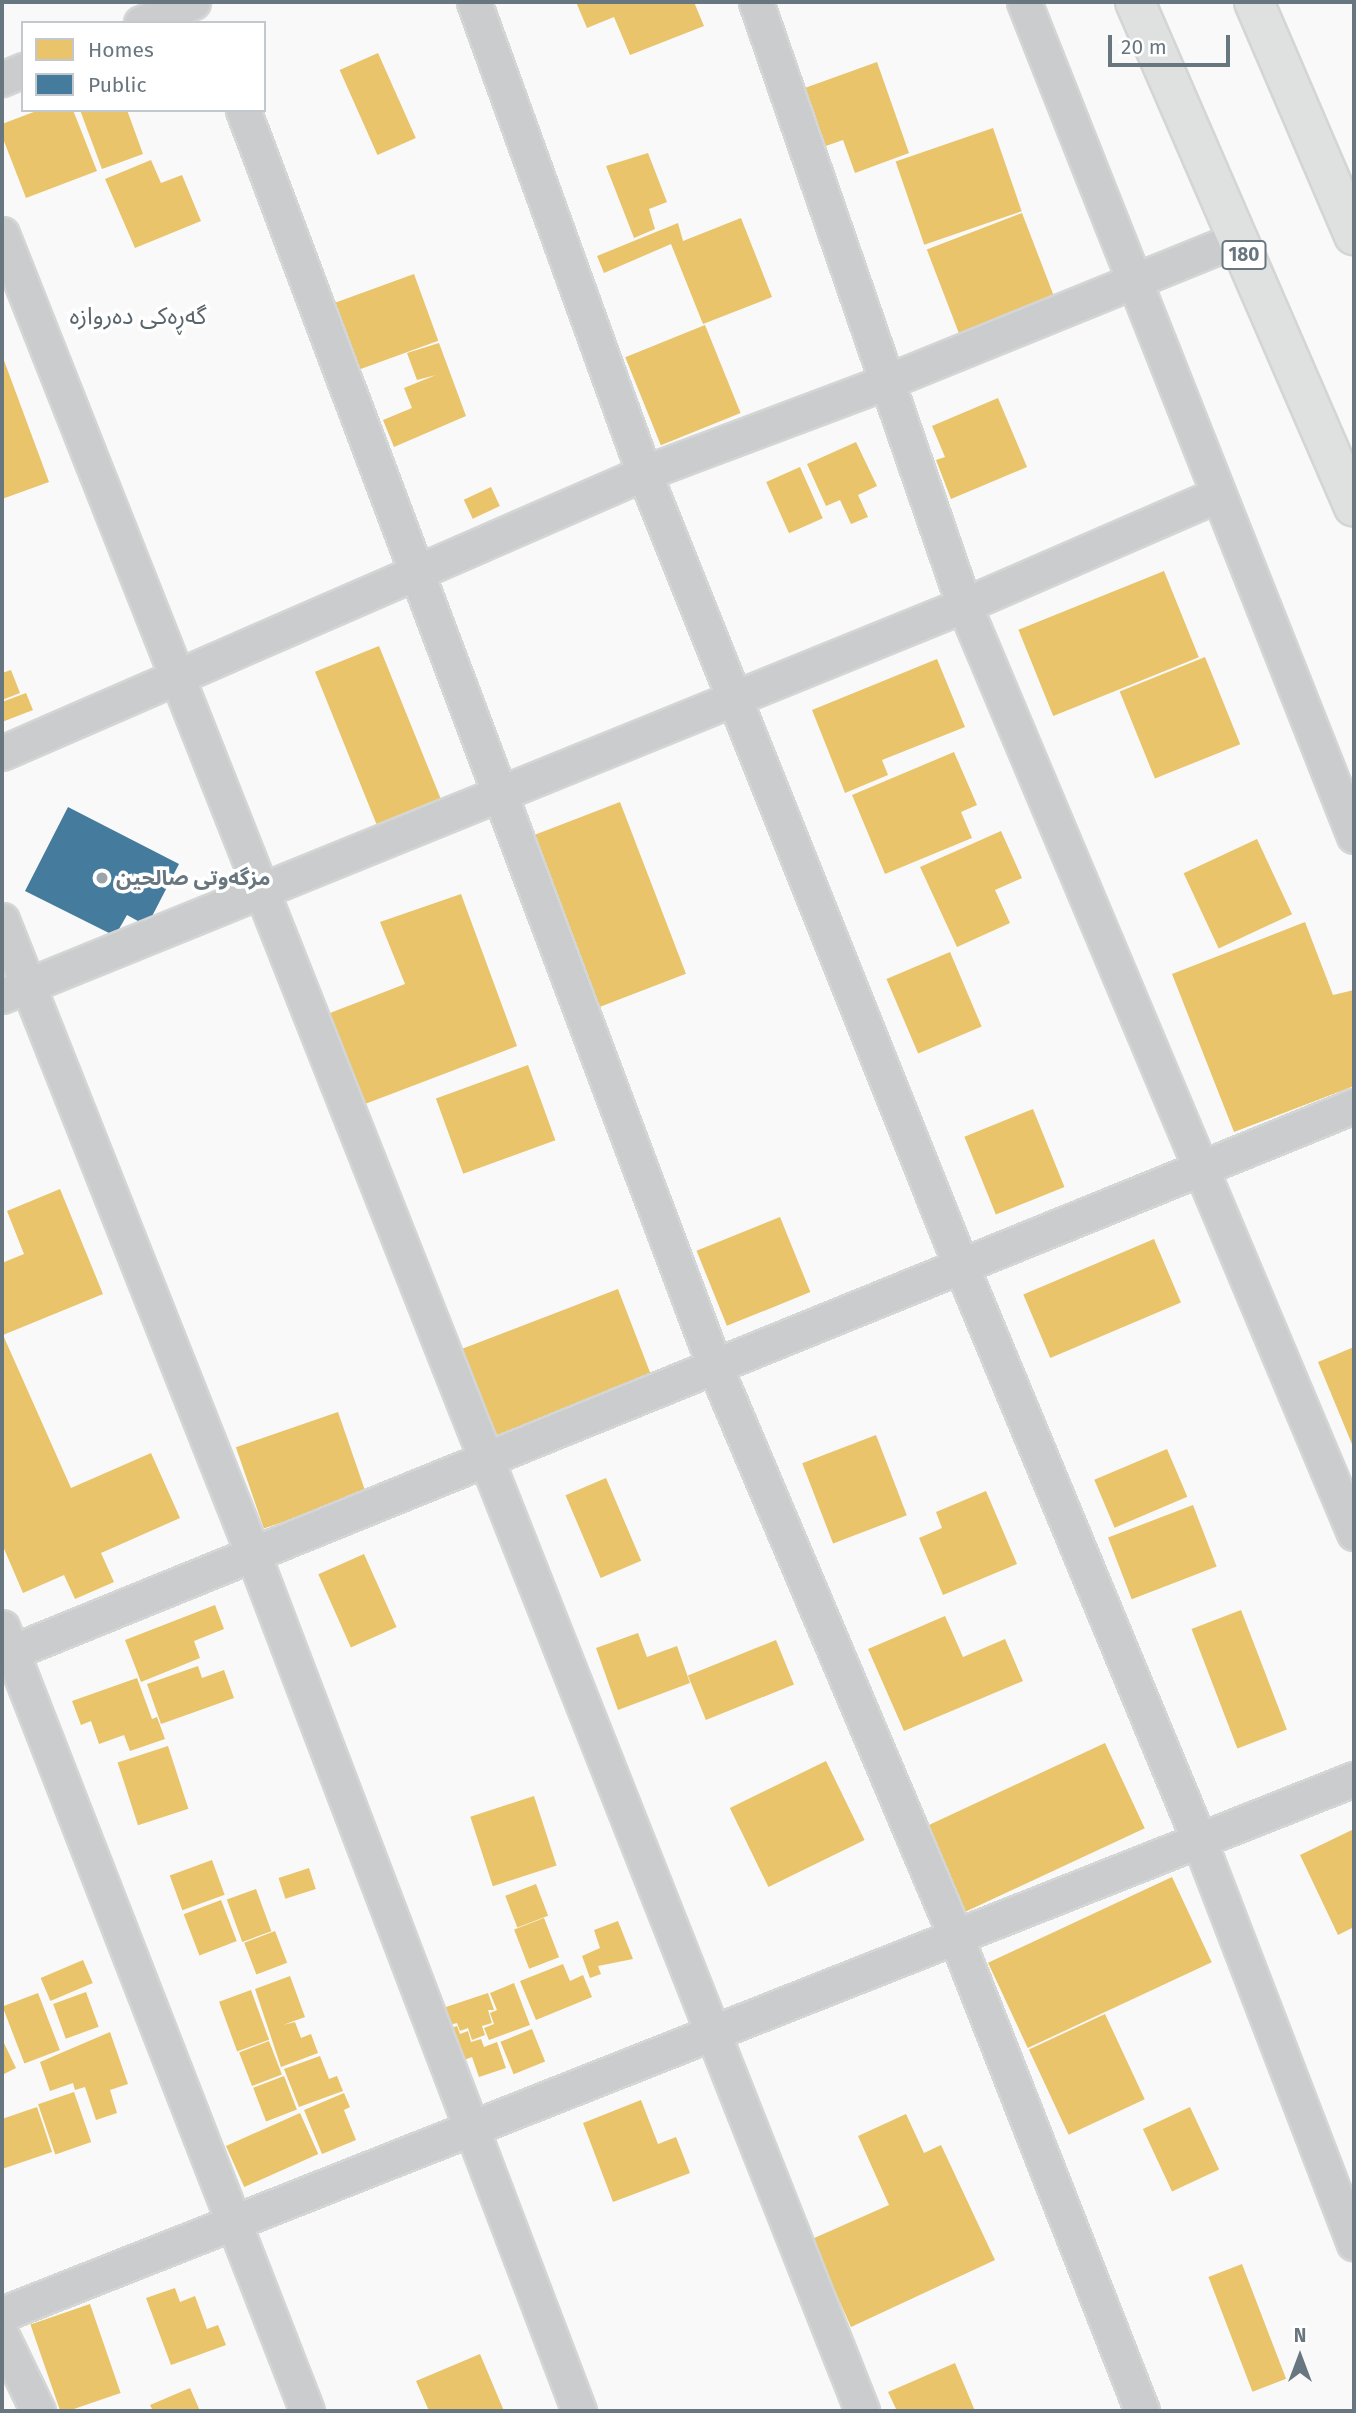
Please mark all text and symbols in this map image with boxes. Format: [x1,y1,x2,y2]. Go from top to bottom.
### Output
legend [21,21,266,112]
scale bar [1111,21,1234,65]
text: 20 m [1121,34,1167,60]
text: Homes [88,37,154,63]
text: Public [88,72,146,98]
road number: 180 [1221,240,1267,270]
district label: گەڕەکی دەروازە [69,303,207,331]
place label: مزگەوتی صالحین [116,865,270,891]
marker: مزگەوتی صالحین [94,870,110,886]
north arrow [1265,2322,1335,2392]
text: N [1294,2324,1306,2347]

